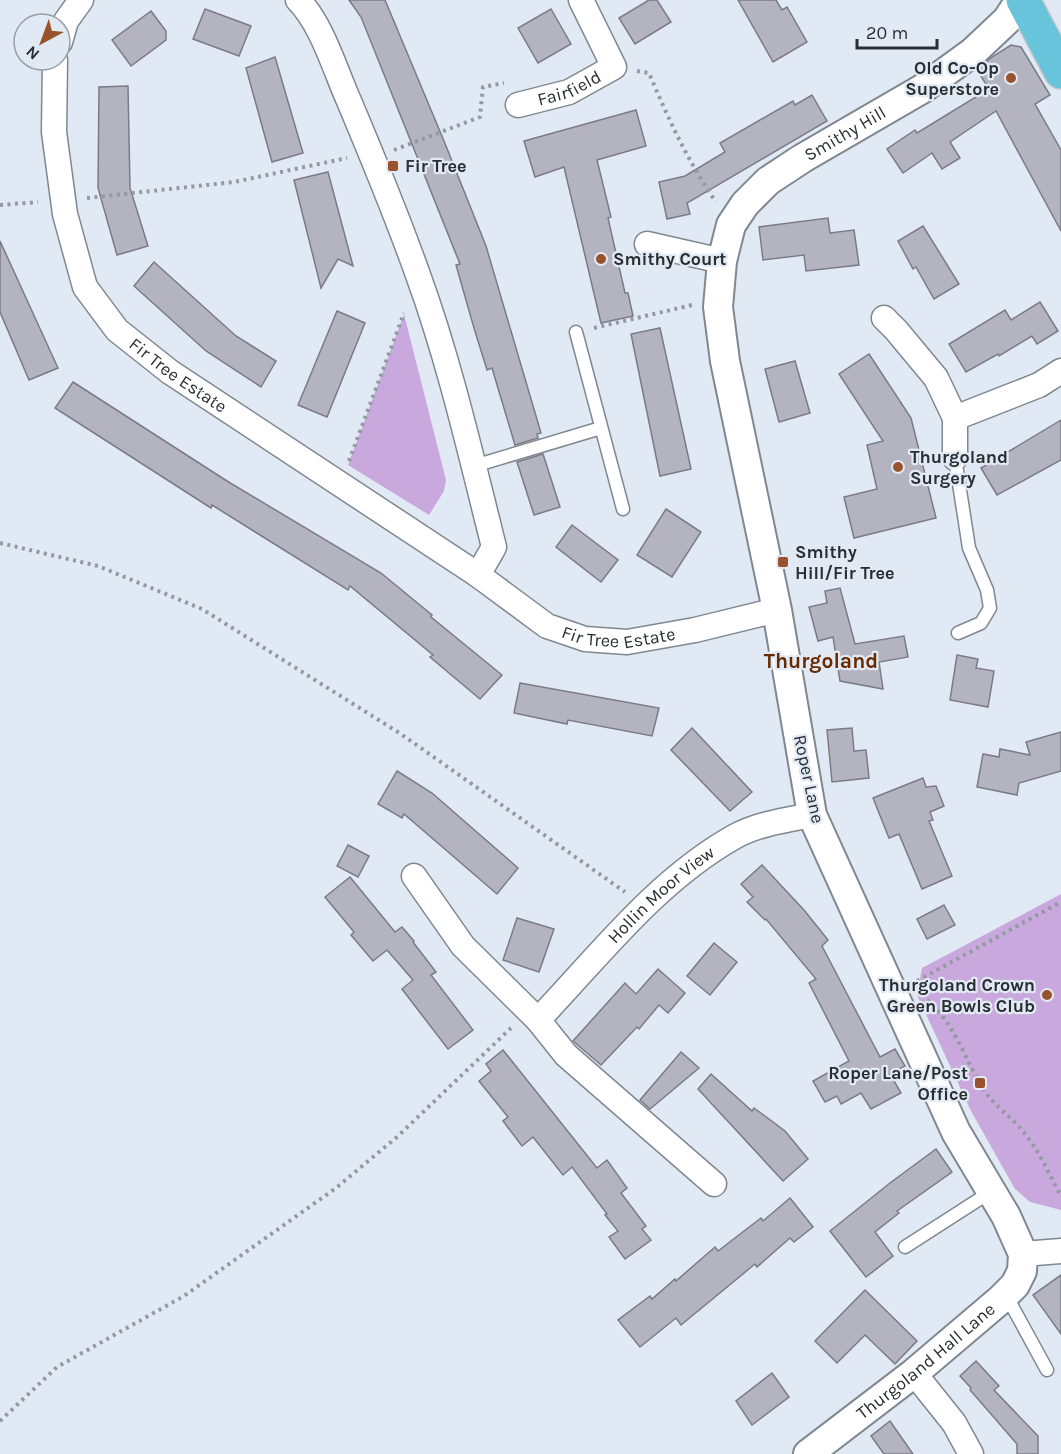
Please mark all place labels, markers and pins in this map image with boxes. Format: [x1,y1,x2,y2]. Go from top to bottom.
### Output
place label: Old Co-Op Superstore [905,57,999,100]
marker: Old Co-Op Superstore [1004,71,1018,85]
place label: Fir Tree [405,155,467,177]
marker: Fir Tree [386,159,400,173]
place label: Smithy Court [613,248,726,270]
marker: Smithy Court [594,252,608,266]
place label: Thurgoland Surgery [910,446,1008,489]
marker: Thurgoland Surgery [891,460,905,474]
place label: Smithy Hill/Fir Tree [795,541,895,584]
marker: Smithy Hill/Fir Tree [776,555,790,569]
place label: Thurgoland Crown Green Bowls Club [879,974,1035,1017]
marker: Thurgoland Crown Green Bowls Club [1040,988,1054,1002]
place label: Roper Lane/Post Office [828,1062,968,1105]
marker: Roper Lane/Post Office [973,1076,987,1090]

